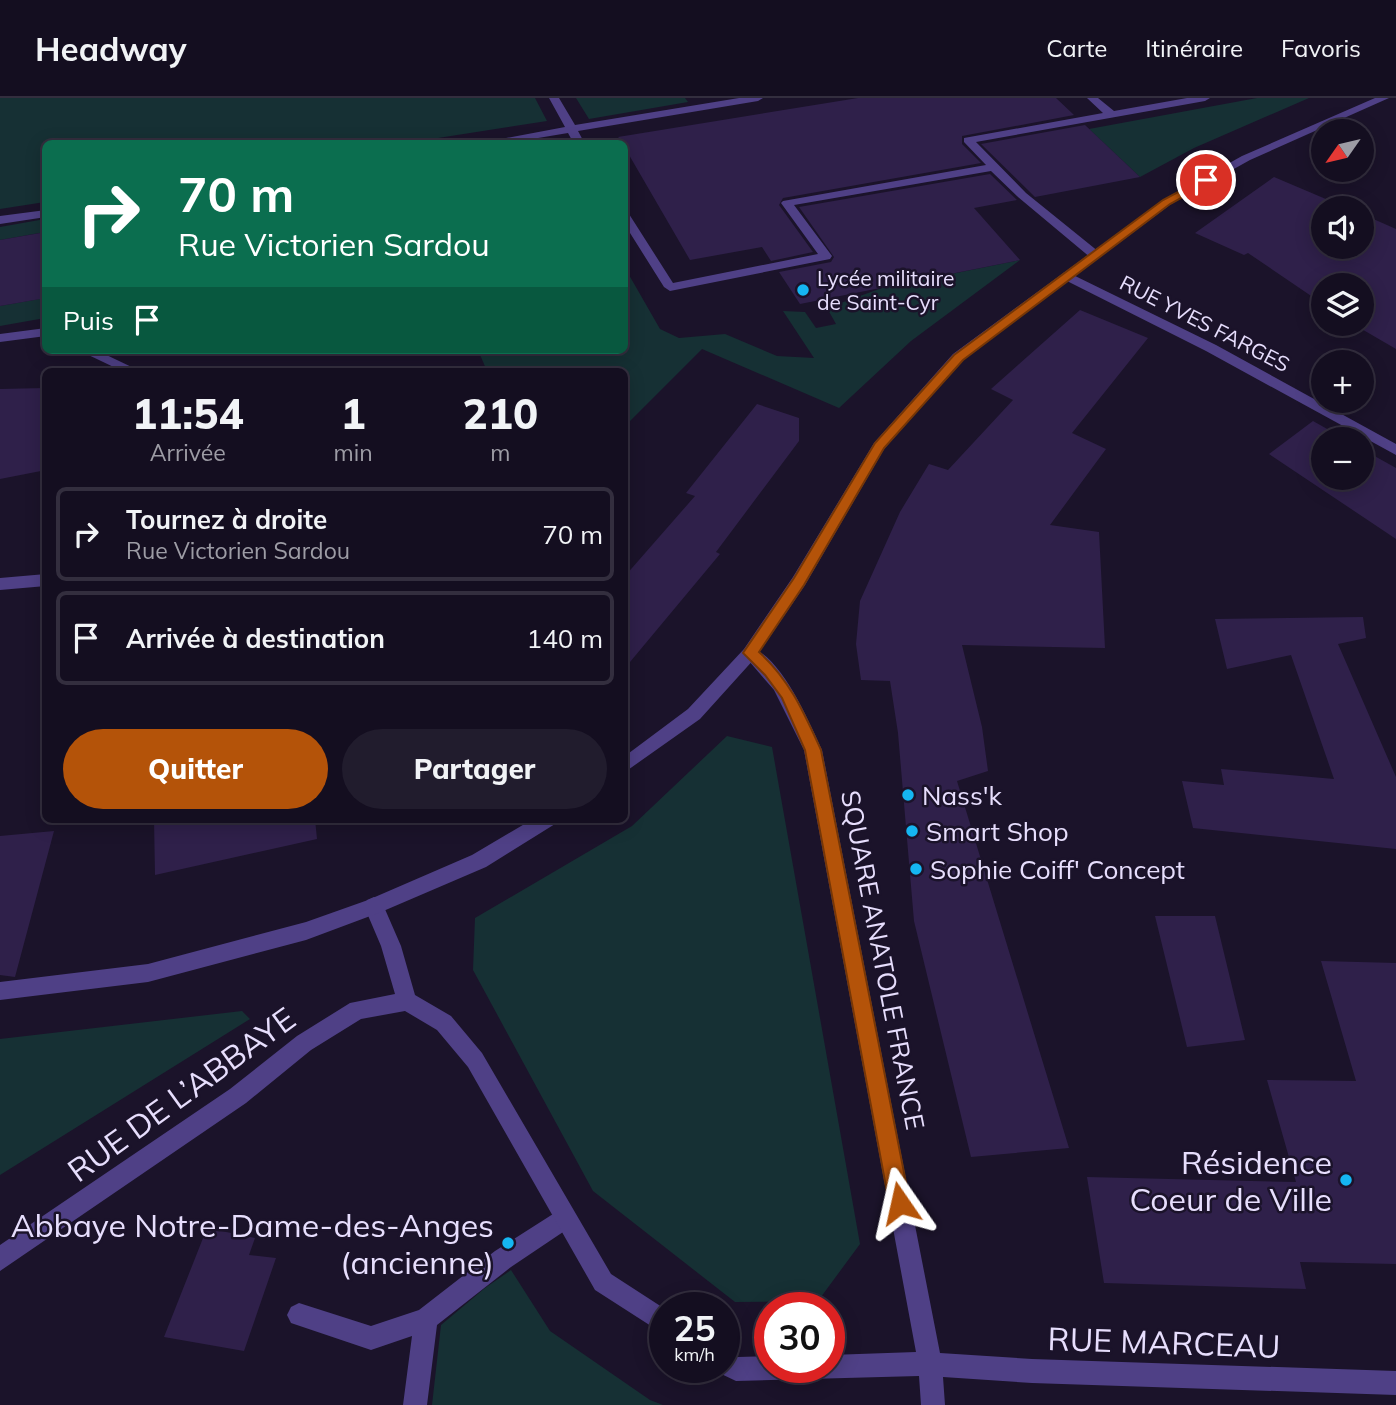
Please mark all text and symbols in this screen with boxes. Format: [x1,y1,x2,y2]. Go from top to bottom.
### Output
text: Headway [35,28,187,69]
text: Carte [1046,33,1107,63]
text: Itinéraire [1145,33,1243,63]
text: Favoris [1281,33,1361,63]
north arrow [1311,119,1374,182]
map controls [1311,119,1374,490]
pin [1176,150,1236,210]
icon: arrive [1187,161,1225,199]
text: 70 m [178,163,294,224]
icon: right [63,168,154,259]
button: sound [1311,196,1374,259]
text: Rue Victorien Sardou [178,224,490,264]
place label: Lycée militaire de Saint-Cyr [817,265,954,315]
street label: RUE YVES FARGES [1116,269,1294,377]
button: layers [1311,273,1374,336]
marker: Lycée militaire de Saint-Cyr [795,282,811,298]
icon: arrive [128,301,166,339]
text: Puis [63,304,114,337]
button: + [1311,350,1374,413]
text: 11:54 [132,387,244,440]
text: 1 [340,387,366,440]
text: 210 [463,387,538,440]
button: − [1311,427,1374,490]
text: Arrivée [150,438,226,467]
text: min [333,438,373,467]
text: m [490,438,510,467]
text: Tournez à droite [126,503,327,536]
icon: right [67,515,105,553]
text: 70 m [542,518,603,551]
text: Rue Victorien Sardou [126,536,350,565]
icon: arrive [67,619,105,657]
text: Arrivée à destination [126,622,385,655]
text: 140 m [527,622,603,655]
button: Quitter [63,729,328,809]
button: Partager [342,729,607,809]
place label: Nass'k [922,779,1003,812]
marker: Nass'k [900,787,916,803]
street label: SQUARE ANATOLE FRANCE [834,788,932,1132]
place label: Smart Shop [926,815,1069,848]
marker: Smart Shop [904,823,920,839]
place label: Sophie Coiff' Concept [930,853,1185,886]
marker: Sophie Coiff' Concept [908,861,924,877]
street label: RUE DE L’ABBAYE [59,998,303,1190]
place label: Résidence Coeur de Ville [1130,1142,1332,1219]
position arrow [863,1166,937,1240]
marker: Résidence Coeur de Ville [1338,1172,1354,1188]
place label: Abbaye Notre-Dame-des-Anges (ancienne) [11,1205,494,1282]
marker: Abbaye Notre-Dame-des-Anges (ancienne) [500,1235,516,1251]
speed limit sign: 30 [754,1292,845,1383]
text: 25 [673,1306,716,1350]
street label: RUE MARCEAU [1047,1318,1281,1366]
text: km/h [674,1343,715,1366]

